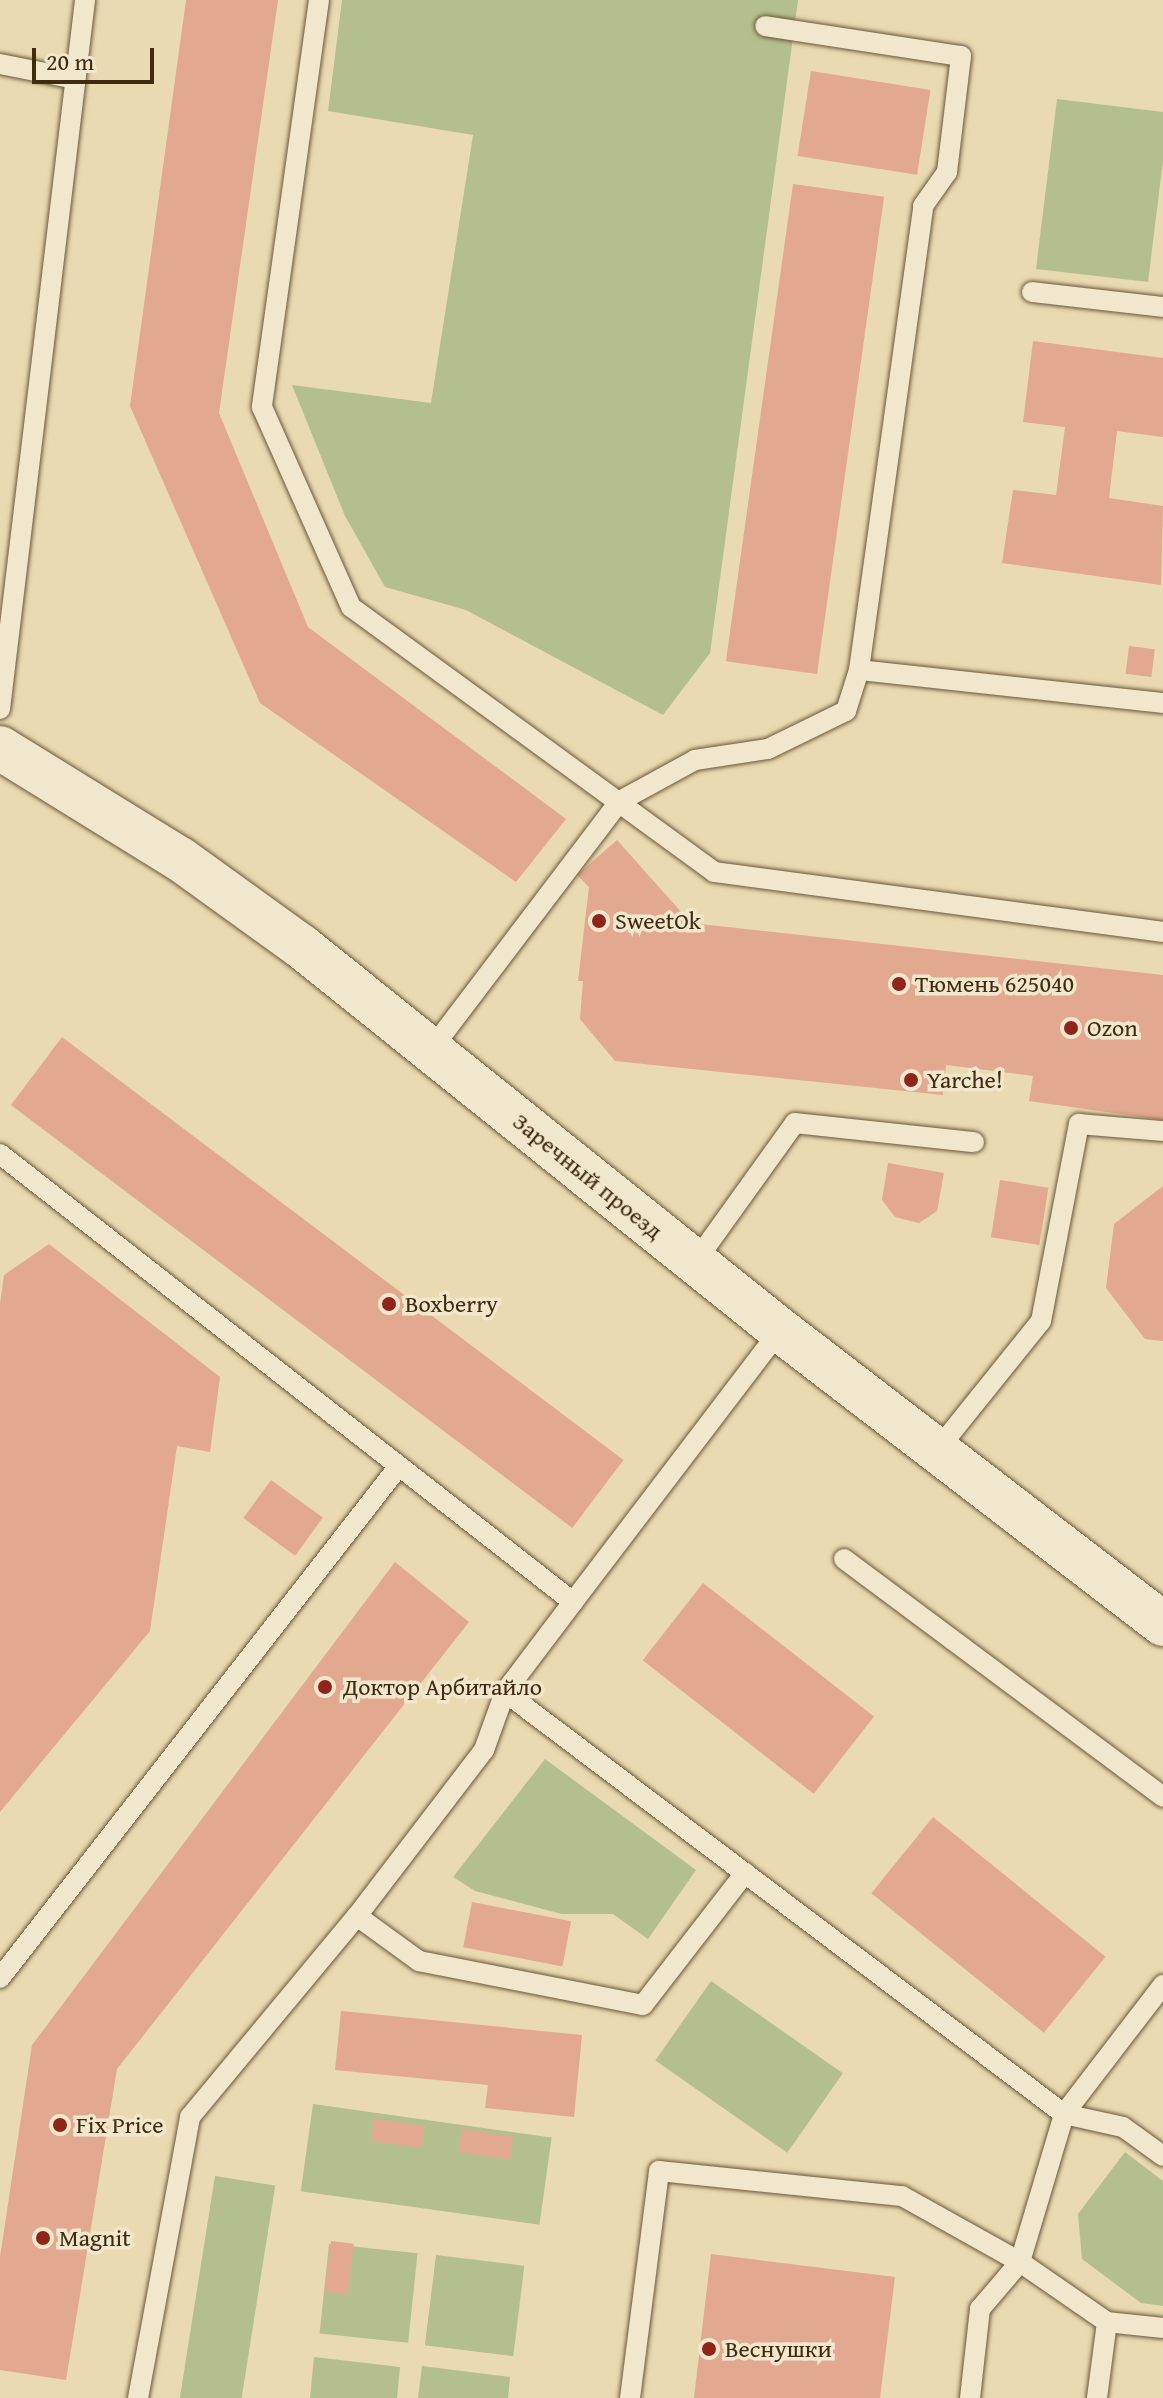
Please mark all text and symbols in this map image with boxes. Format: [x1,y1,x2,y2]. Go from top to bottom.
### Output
scale bar [36,32,158,82]
text: 20 m [46,44,94,79]
place label: SweetOk [615,907,701,935]
marker: SweetOk [590,912,608,930]
place label: Тюмень 625040 [915,970,1074,998]
marker: Тюмень 625040 [890,975,908,993]
place label: Ozon [1087,1014,1138,1042]
marker: Ozon [1062,1019,1080,1037]
place label: Yarche! [927,1066,1003,1094]
marker: Yarche! [902,1071,920,1089]
street label: Заречный проезд [507,1107,669,1245]
place label: Boxberry [405,1290,498,1318]
marker: Boxberry [380,1295,398,1313]
place label: Доктор Арбитайло [343,1673,542,1701]
marker: Доктор Арбитайло [314,1676,336,1698]
place label: Fix Price [76,2111,163,2139]
marker: Fix Price [51,2116,69,2134]
place label: Magnit [59,2224,131,2252]
marker: Magnit [34,2229,52,2247]
place label: Веснушки [725,2335,832,2363]
marker: Веснушки [700,2340,718,2358]

